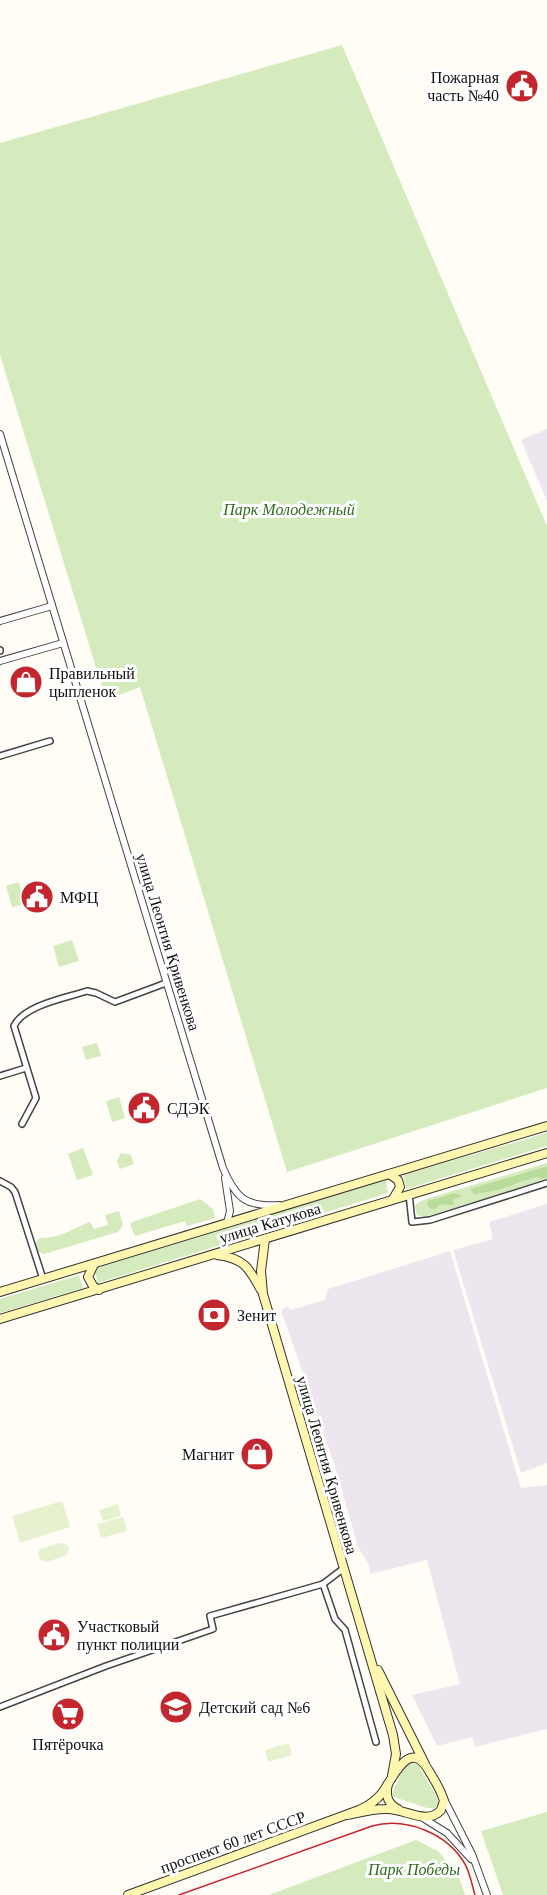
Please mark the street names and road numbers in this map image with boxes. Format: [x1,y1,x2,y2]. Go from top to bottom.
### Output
street label: улица Леонтия Кривенкова [132,851,203,1033]
street label: улица Катукова [217,1200,323,1247]
street label: улица Леонтия Кривенкова [292,1374,361,1556]
street label: проспект 60 лет СССР [158,1808,308,1877]

